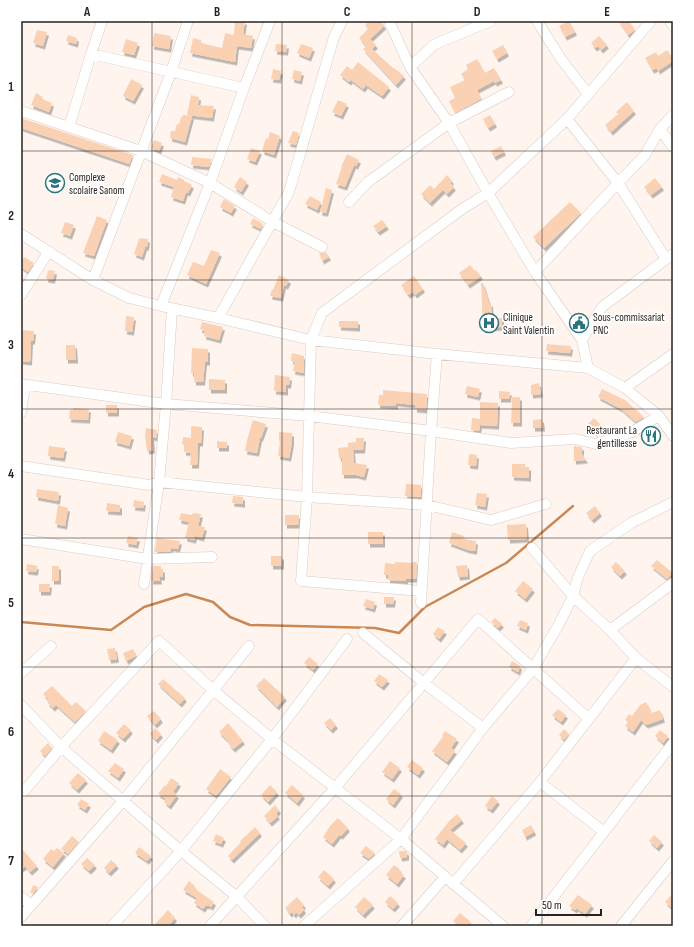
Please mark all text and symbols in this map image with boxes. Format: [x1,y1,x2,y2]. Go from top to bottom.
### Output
text: A [83,4,91,20]
text: B [214,4,220,20]
text: C [344,4,351,20]
text: D [474,4,481,20]
text: E [604,4,610,20]
text: 1 [8,79,14,95]
place label: Complexe scolaire Sanom [69,171,125,197]
school or university icon: Complexe scolaire Sanom [44,172,66,194]
text: 2 [8,208,14,224]
place label: Clinique Saint Valentin [503,311,554,337]
place label: Sous-commissariat PNC [593,311,665,337]
hospital icon: Clinique Saint Valentin [478,312,500,334]
public building icon: Sous-commissariat PNC [568,312,590,334]
text: 3 [8,337,14,353]
place label: Restaurant La gentillesse [586,424,637,450]
restaurant icon: Restaurant La gentillesse [640,425,662,447]
text: 4 [8,466,14,482]
text: 5 [8,595,14,611]
text: 6 [8,724,14,740]
text: 7 [8,853,14,869]
scale bar [536,891,601,917]
text: 50 m [542,898,562,913]

